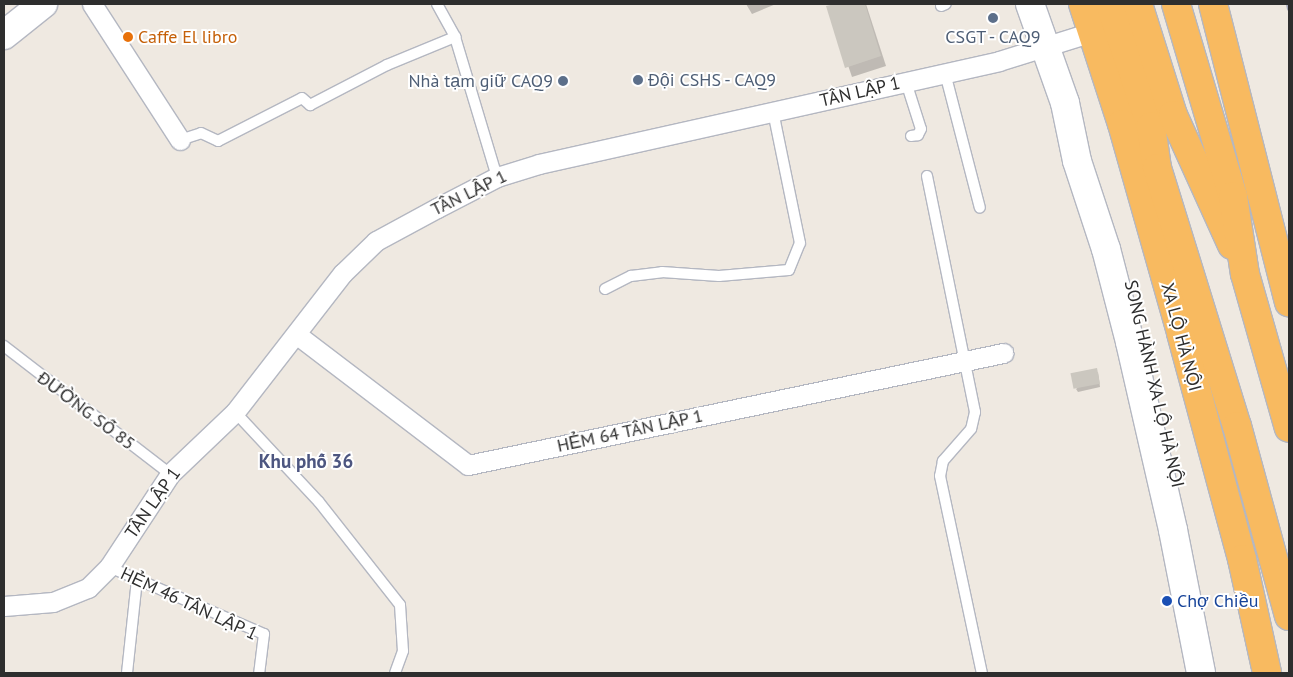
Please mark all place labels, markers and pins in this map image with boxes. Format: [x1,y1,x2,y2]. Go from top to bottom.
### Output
marker: CSGT - CAQ9 [987,12,999,24]
place label: Caffe El libro [138,26,237,48]
place label: CSGT - CAQ9 [944,26,1042,48]
marker: Caffe El libro [122,31,134,43]
place label: Đội CSHS - CAQ9 [648,69,779,91]
place label: Nhà tạm giữ CAQ9 [408,70,553,92]
marker: Đội CSHS - CAQ9 [632,74,644,86]
marker: Nhà tạm giữ CAQ9 [557,75,569,87]
place label: Chợ Chiều [1177,590,1258,612]
marker: Chợ Chiều [1161,595,1173,607]

